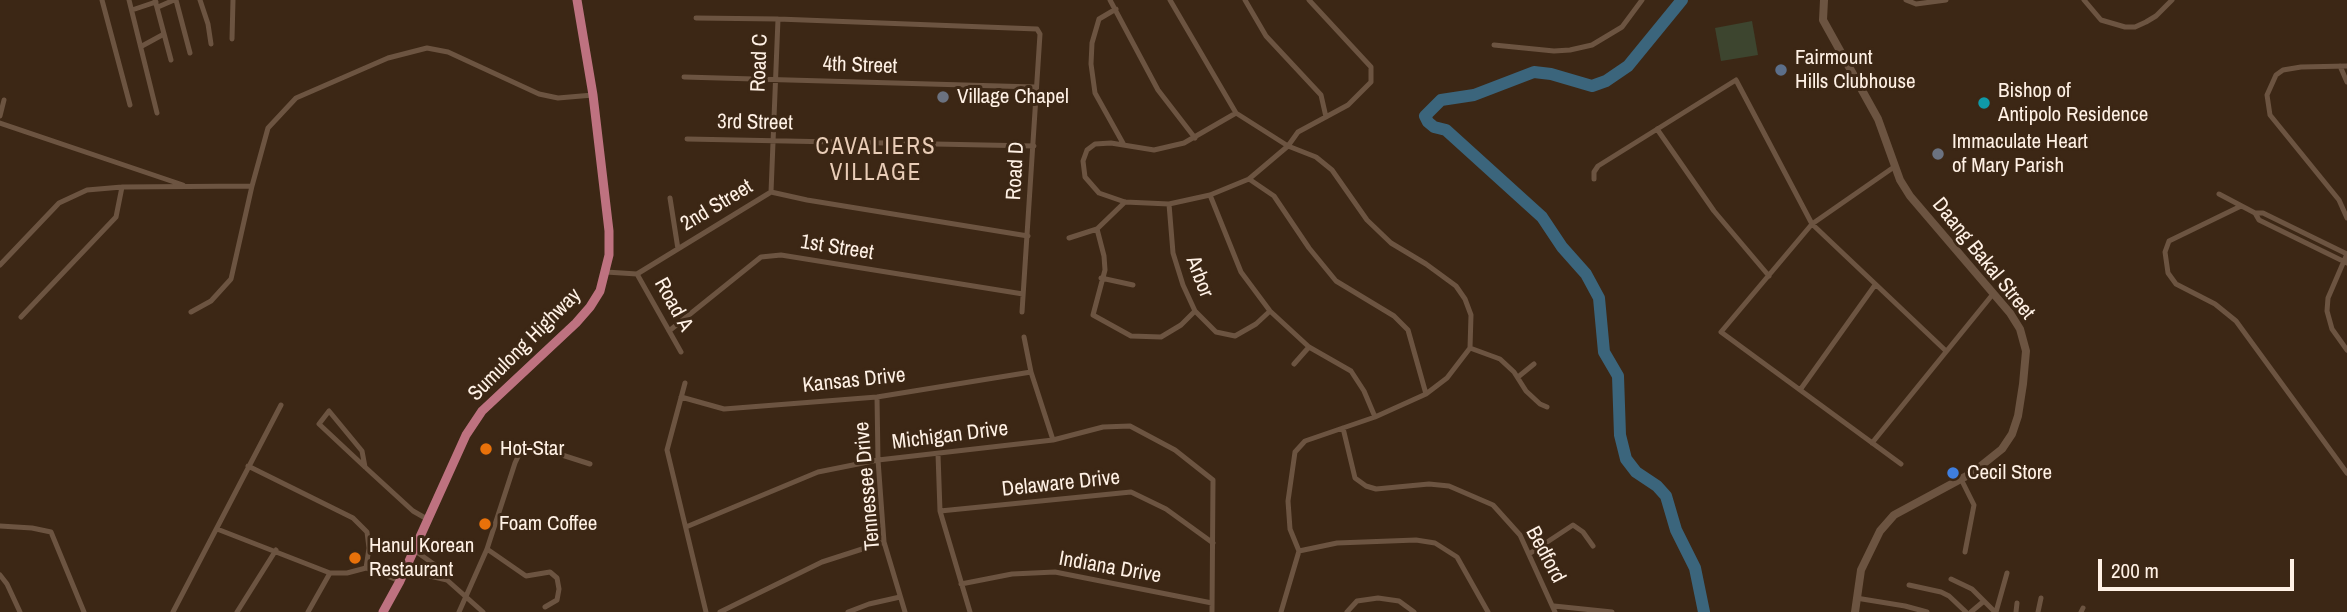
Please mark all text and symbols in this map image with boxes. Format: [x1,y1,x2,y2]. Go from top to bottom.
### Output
street label: Road C [746,33,774,93]
place label: Fairmount Hills Clubhouse [1795,45,1916,95]
street label: 4th Street [822,52,898,80]
marker: Fairmount Hills Clubhouse [1773,62,1789,78]
place label: Bishop of Antipolo Residence [1998,78,2148,128]
place label: Village Chapel [957,84,1069,110]
marker: Village Chapel [935,89,951,105]
marker: Bishop of Antipolo Residence [1976,95,1992,111]
street label: 3rd Street [717,110,793,136]
place label: Immaculate Heart of Mary Parish [1952,129,2088,179]
district label: CAVALIERS VILLAGE [817,134,935,188]
street label: Road D [1002,141,1030,201]
marker: Immaculate Heart of Mary Parish [1930,146,1946,162]
street label: 2nd Street [676,175,758,237]
street label: Daang Bakal Street [1926,193,2040,325]
street label: 1st Street [799,230,875,266]
street label: Arbor [1180,253,1218,301]
street label: Road A [648,274,698,336]
street label: Sumulong Highway [463,283,587,407]
street label: Kansas Drive [801,363,907,399]
street label: Michigan Drive [891,416,1009,456]
street label: Tennessee Drive [850,421,886,551]
place label: Hot-Star [500,436,564,462]
marker: Hot-Star [478,441,494,457]
place label: Cecil Store [1967,460,2052,486]
street label: Delaware Drive [1001,465,1121,503]
marker: Cecil Store [1945,465,1961,481]
place label: Foam Coffee [499,511,597,537]
marker: Foam Coffee [477,516,493,532]
street label: Bedford [1520,522,1570,588]
place label: Hanul Korean Restaurant [369,533,474,583]
scale bar [2102,546,2298,590]
street label: Indiana Drive [1057,547,1163,589]
marker: Hanul Korean Restaurant [347,550,363,566]
text: 200 m [2111,556,2159,585]

